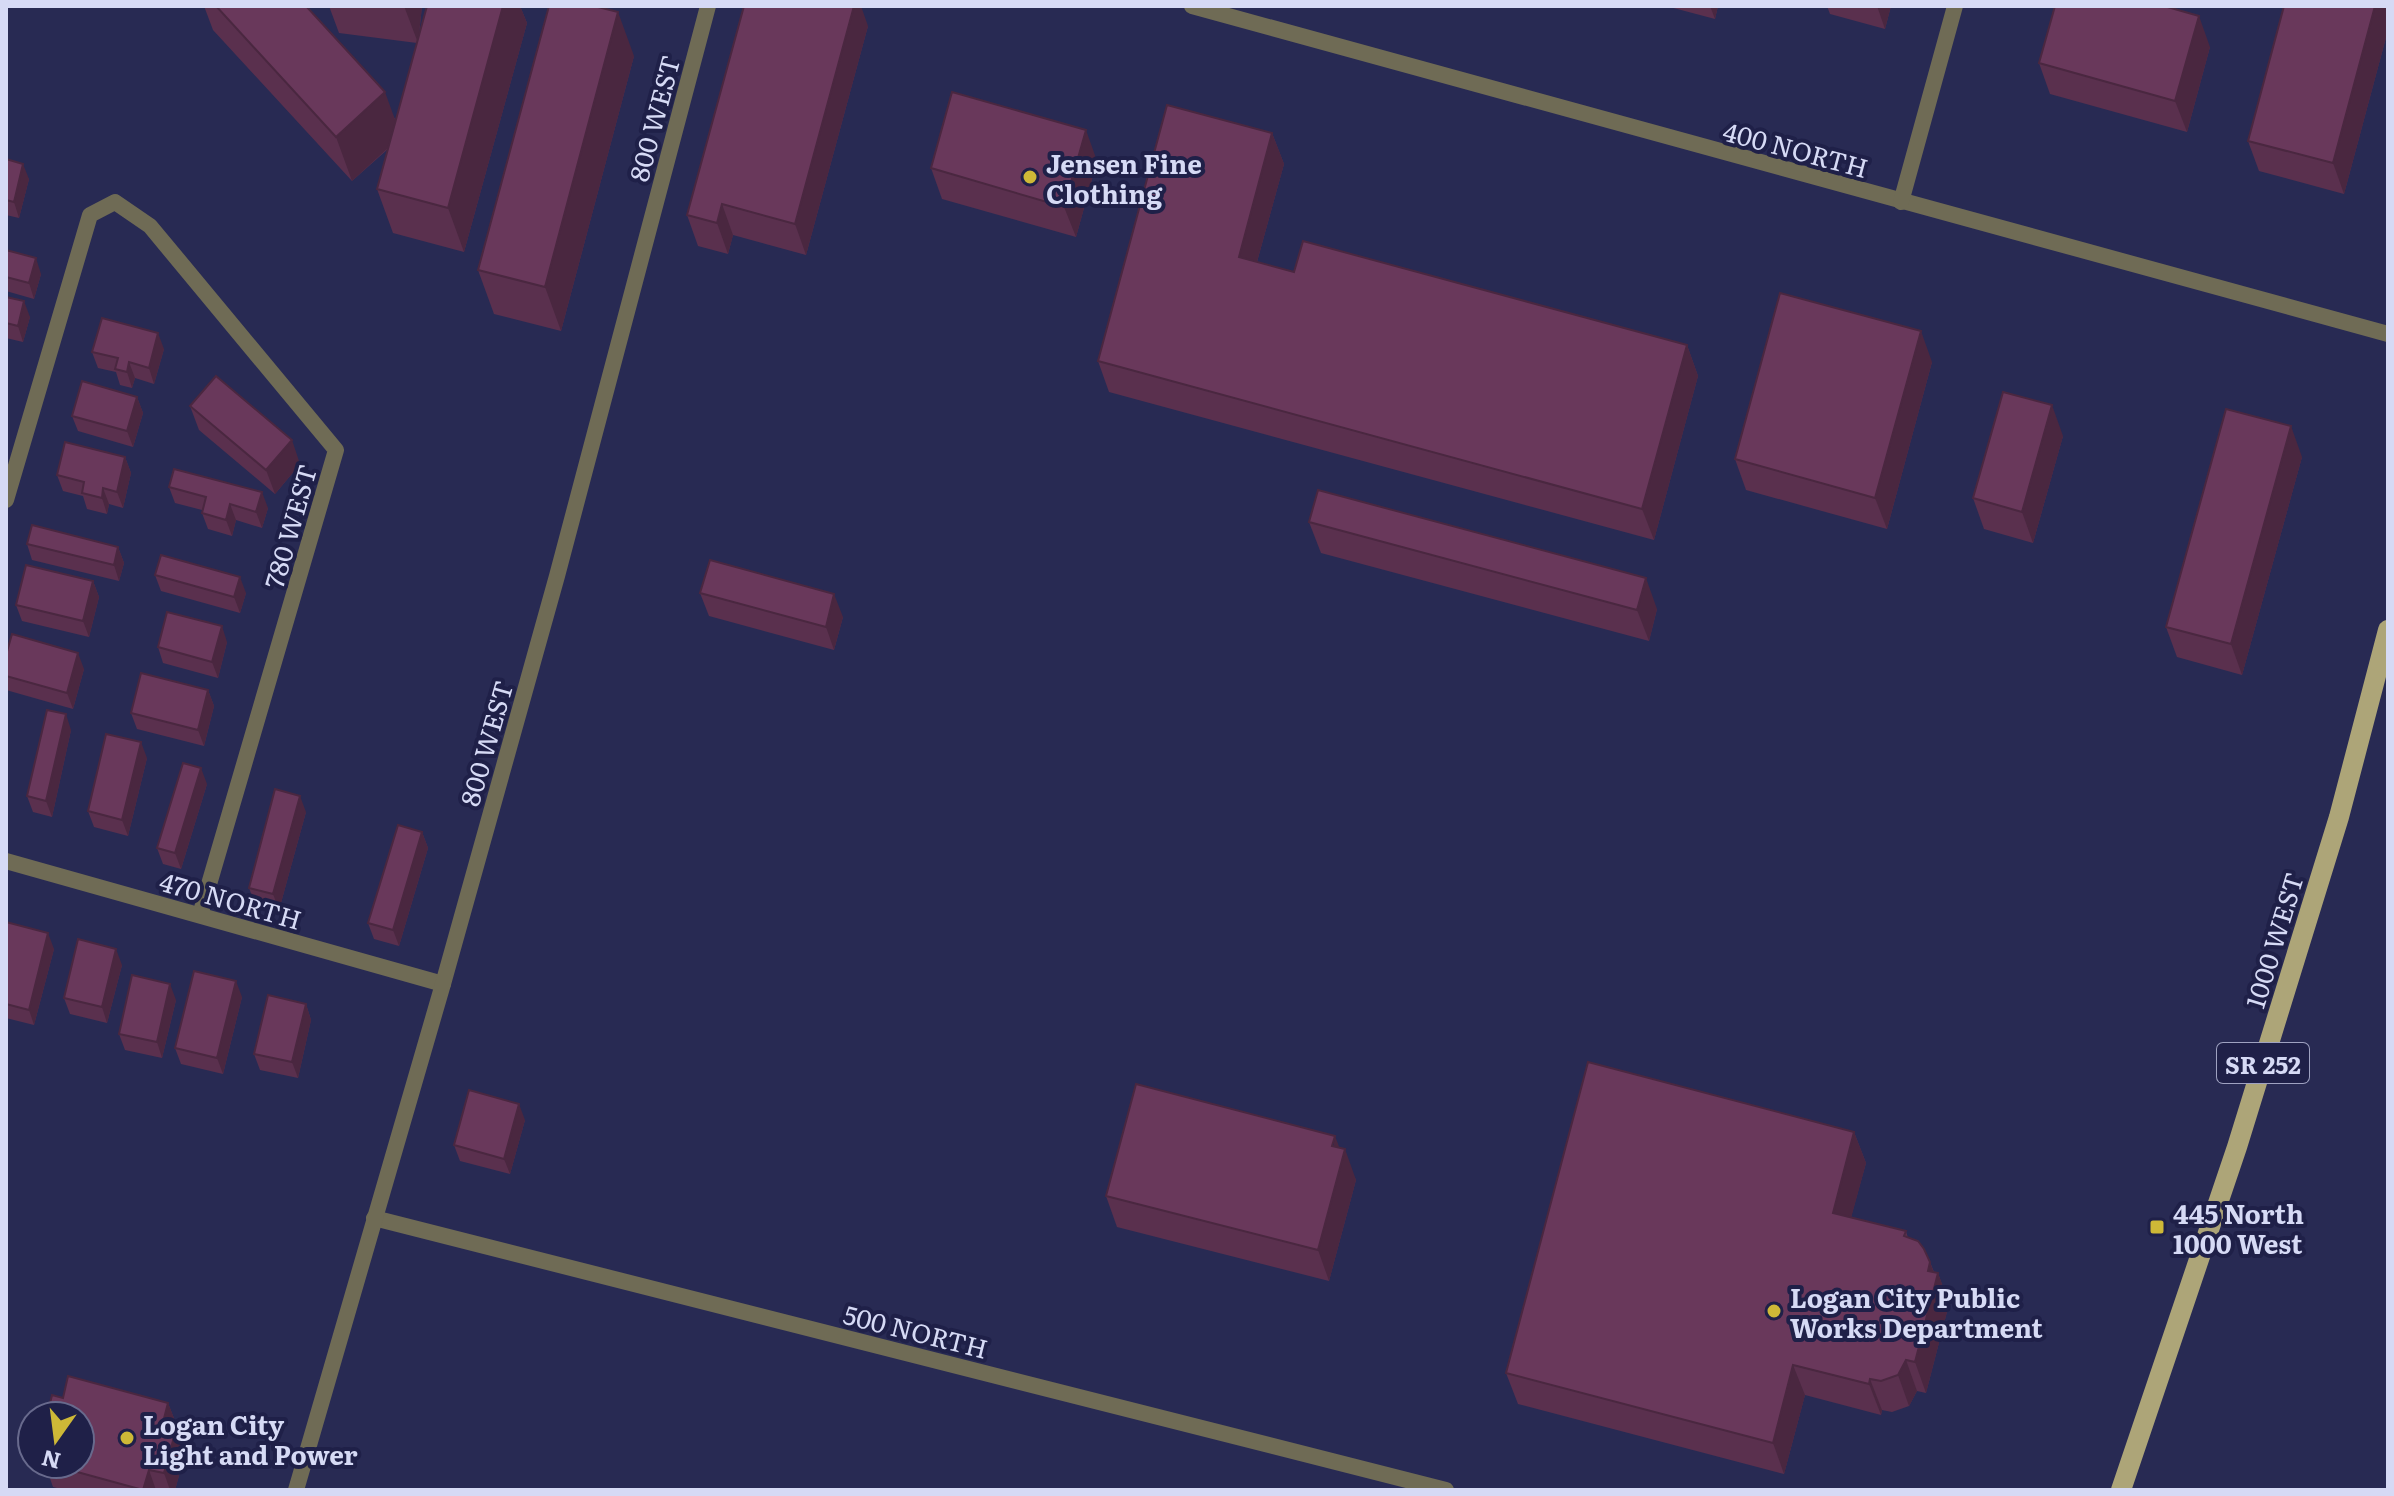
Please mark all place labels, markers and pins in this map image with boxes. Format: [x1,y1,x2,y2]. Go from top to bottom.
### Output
place label: Jensen Fine Clothing [1046,143,1202,212]
marker: Jensen Fine Clothing [1021,168,1039,186]
place label: 445 North 1000 West [2173,1193,2304,1262]
marker: 445 North 1000 West [2148,1218,2166,1236]
place label: Logan City Public Works Department [1790,1277,2043,1346]
marker: Logan City Public Works Department [1765,1302,1783,1320]
place label: Logan City Light and Power [143,1404,358,1473]
marker: Logan City Light and Power [118,1429,136,1447]

